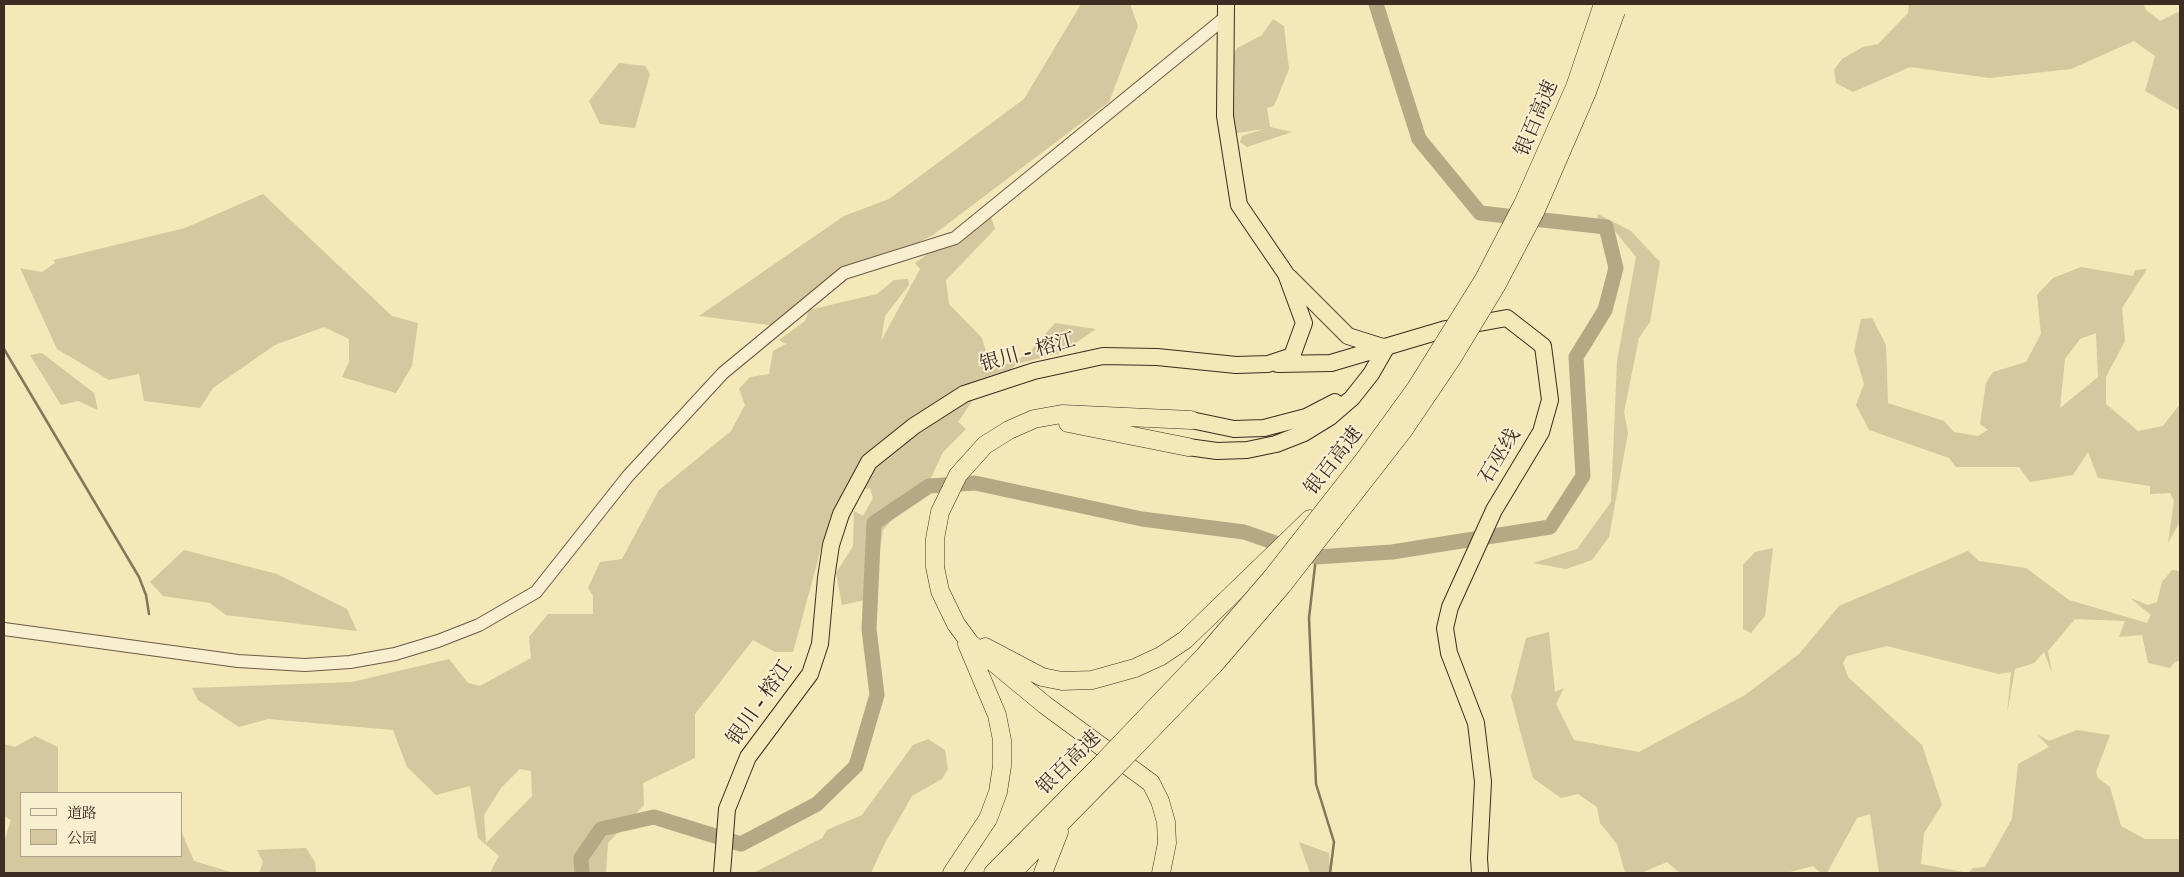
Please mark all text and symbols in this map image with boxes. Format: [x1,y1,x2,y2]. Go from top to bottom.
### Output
street label: 银百高速 [1511,77,1565,161]
street label: 银川 - 榕江 [978,330,1078,378]
street label: 银百高速 [1301,423,1369,501]
street label: 石巫线 [1475,425,1527,489]
street label: 银川 - 榕江 [723,657,799,751]
street label: 银百高速 [1033,727,1107,801]
legend [20,792,182,857]
text: 道路 [67,804,97,823]
text: 公园 [67,829,97,848]

